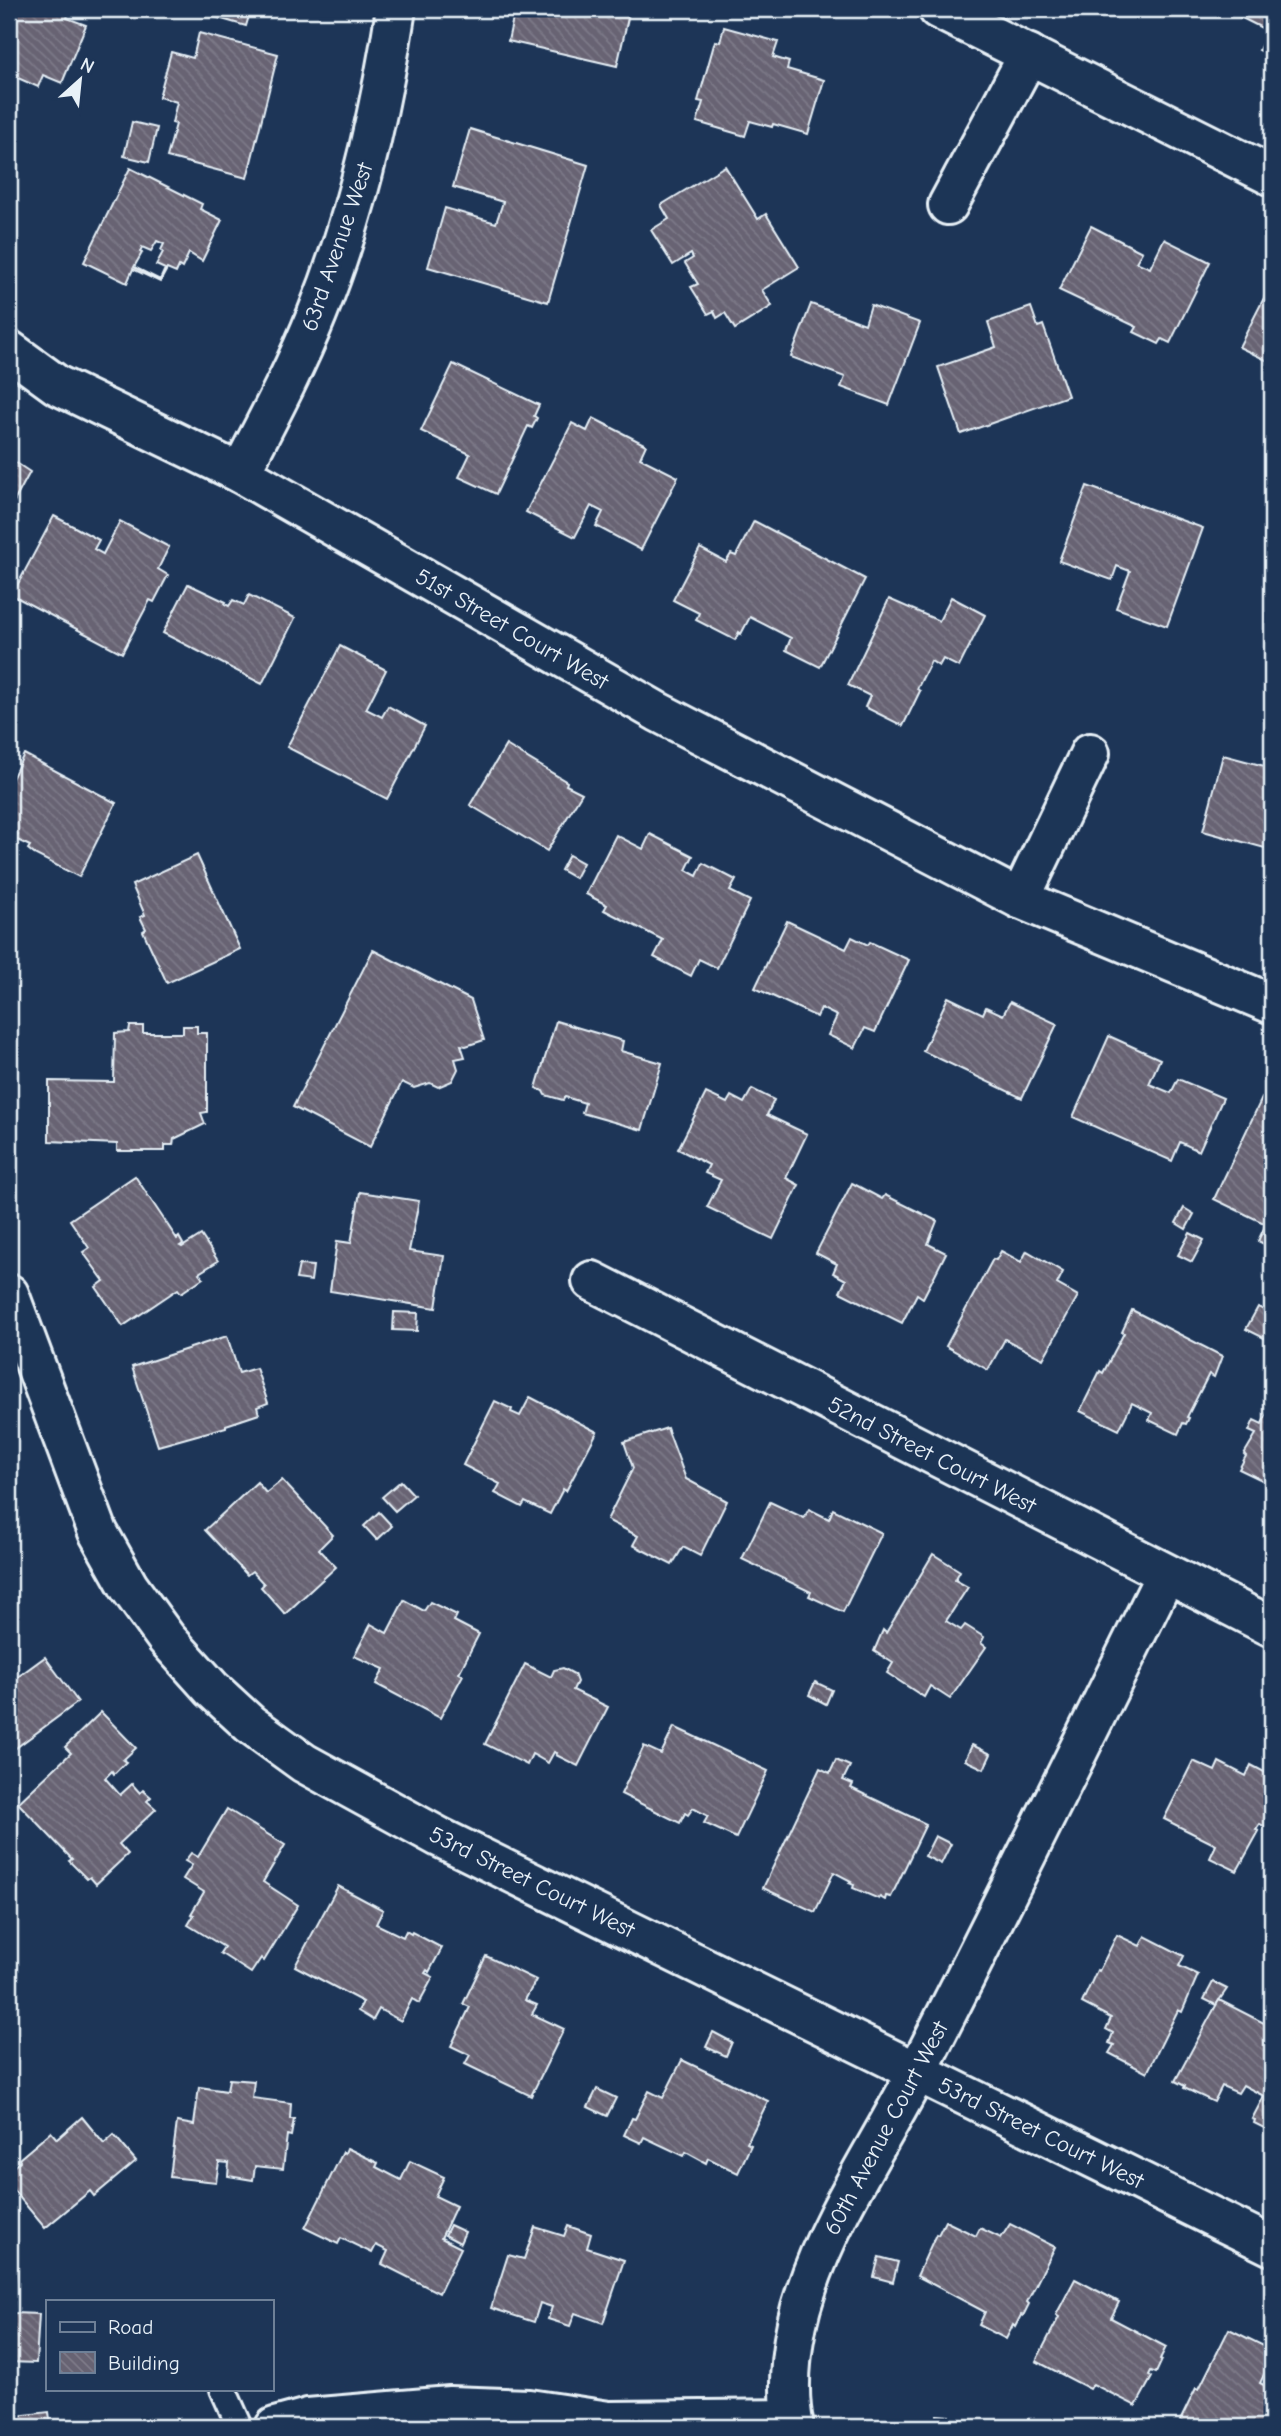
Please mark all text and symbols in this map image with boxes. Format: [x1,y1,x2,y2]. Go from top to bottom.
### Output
north arrow [46,46,116,116]
text: N [77,53,98,78]
street label: 63rd Avenue West [296,158,379,335]
street label: 51st Street Court West [411,563,614,696]
street label: 52nd Street Court West [823,1391,1042,1520]
street label: 53rd Street Court West [425,1821,640,1944]
street label: 60th Avenue Court West [818,2015,955,2240]
street label: 53rd Street Court West [934,2072,1149,2195]
legend [46,2300,273,2390]
text: Road [108,2315,153,2339]
text: Building [108,2351,180,2375]

